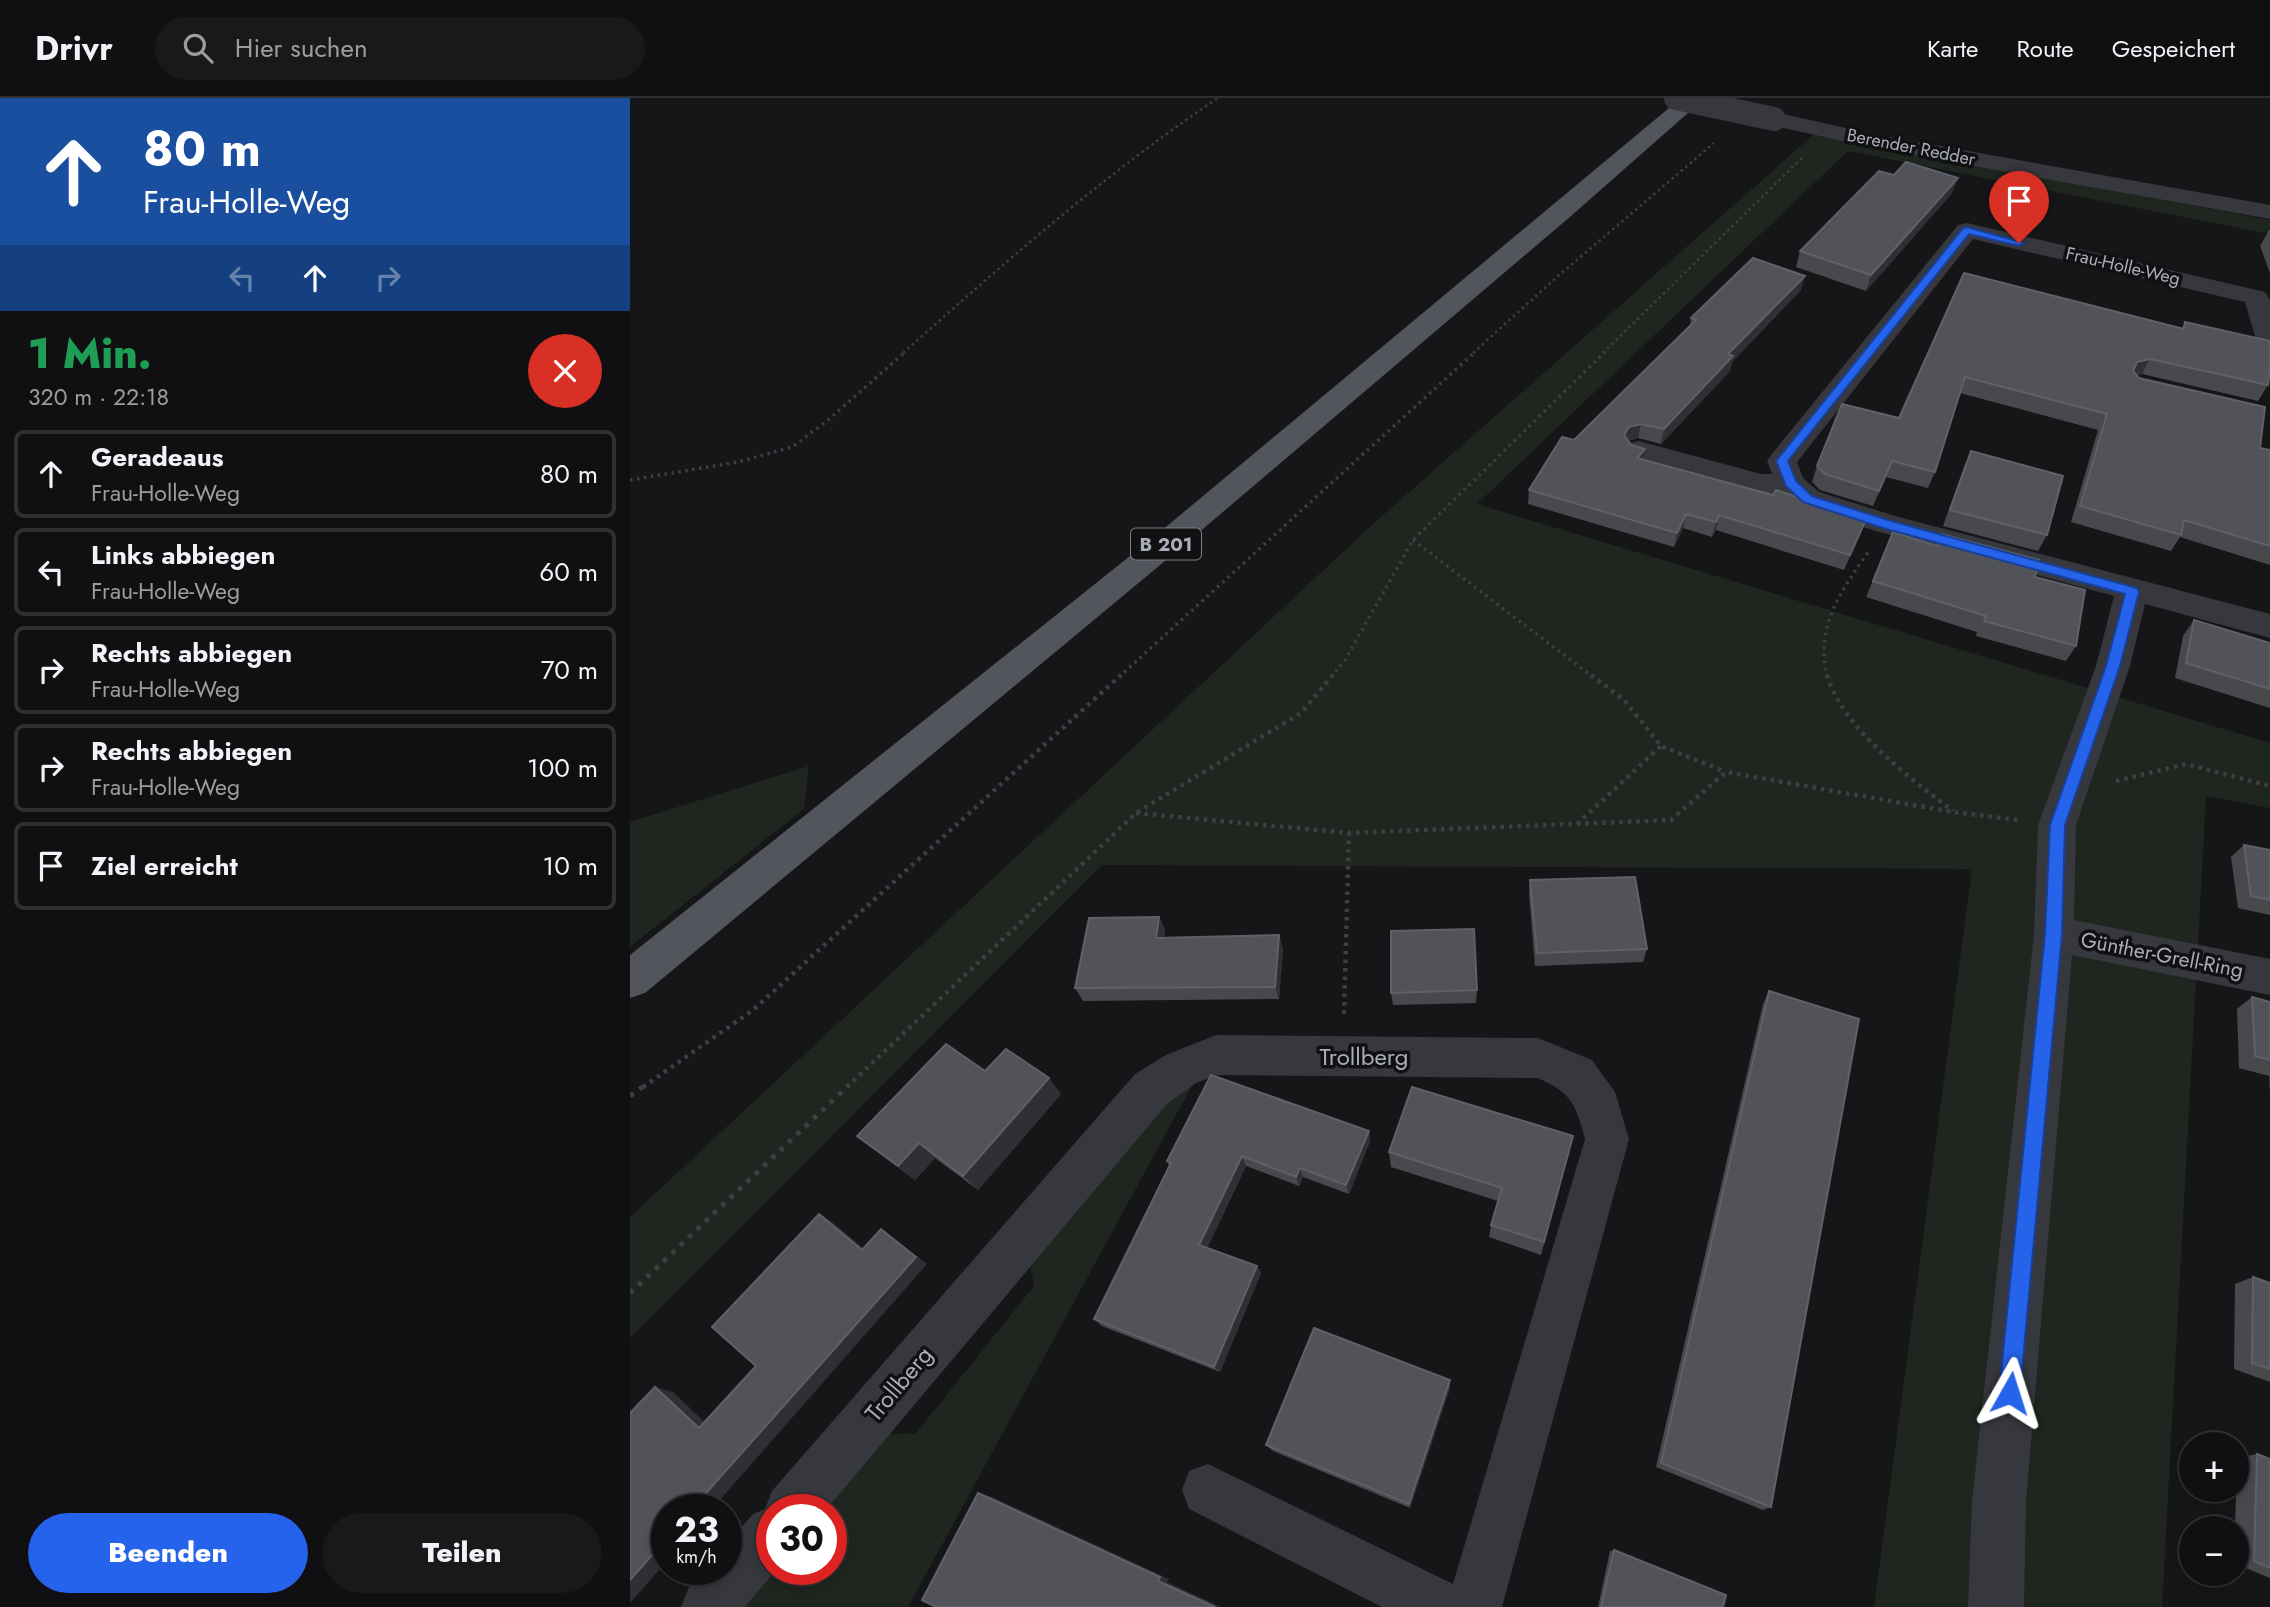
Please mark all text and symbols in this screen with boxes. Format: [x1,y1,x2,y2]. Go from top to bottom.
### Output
search box [155,17,645,80]
text: Drivr [35,25,113,72]
icon: search [179,29,217,67]
text: Hier suchen [235,29,368,67]
text: Karte [1927,31,1978,66]
text: Route [2016,31,2074,66]
text: Gespeichert [2112,31,2235,66]
text: 80 m [143,114,261,184]
street label: Berender Redder [1845,122,1978,172]
icon: ahead [28,126,119,217]
pin [1989,171,2049,243]
text: Frau-Holle-Weg [143,179,350,225]
icon: arrive [2000,182,2038,220]
street label: Frau-Holle-Weg [2063,240,2183,292]
icon: left [223,259,261,297]
icon: ahead [296,259,334,297]
icon: right [369,259,407,297]
text: 1 Min. [28,323,152,384]
button: close [528,334,602,408]
text: 320 m · 22:18 [28,380,169,414]
text: Geradeaus [91,438,224,476]
icon: ahead [32,455,70,493]
text: 80 m [540,455,598,493]
text: Frau-Holle-Weg [91,476,240,510]
road number: B 201 [1131,528,1201,560]
text: Links abbiegen [91,536,275,574]
icon: left [32,553,70,591]
text: 60 m [539,553,598,591]
text: Frau-Holle-Weg [91,574,240,608]
text: Rechts abbiegen [91,634,292,672]
icon: right [32,651,70,689]
text: 70 m [541,651,598,689]
text: Frau-Holle-Weg [91,672,240,706]
text: Rechts abbiegen [91,732,292,770]
icon: right [32,749,70,787]
text: 100 m [527,749,598,787]
text: Frau-Holle-Weg [91,770,240,804]
icon: arrive [32,847,70,885]
text: Ziel erreicht [91,847,238,885]
text: 10 m [543,847,598,885]
street label: Günther-Grell-Ring [2078,925,2246,985]
street label: Trollberg [1320,1039,1408,1074]
street label: Trollberg [857,1338,941,1429]
position arrow [1973,1356,2047,1430]
map controls [2179,1432,2249,1586]
button: + [2179,1432,2249,1502]
speed limit sign: 30 [756,1494,847,1585]
text: 23 [674,1505,719,1555]
button: Beenden [28,1513,308,1593]
button: Teilen [322,1513,602,1593]
button: − [2179,1516,2249,1586]
text: km/h [676,1544,717,1570]

